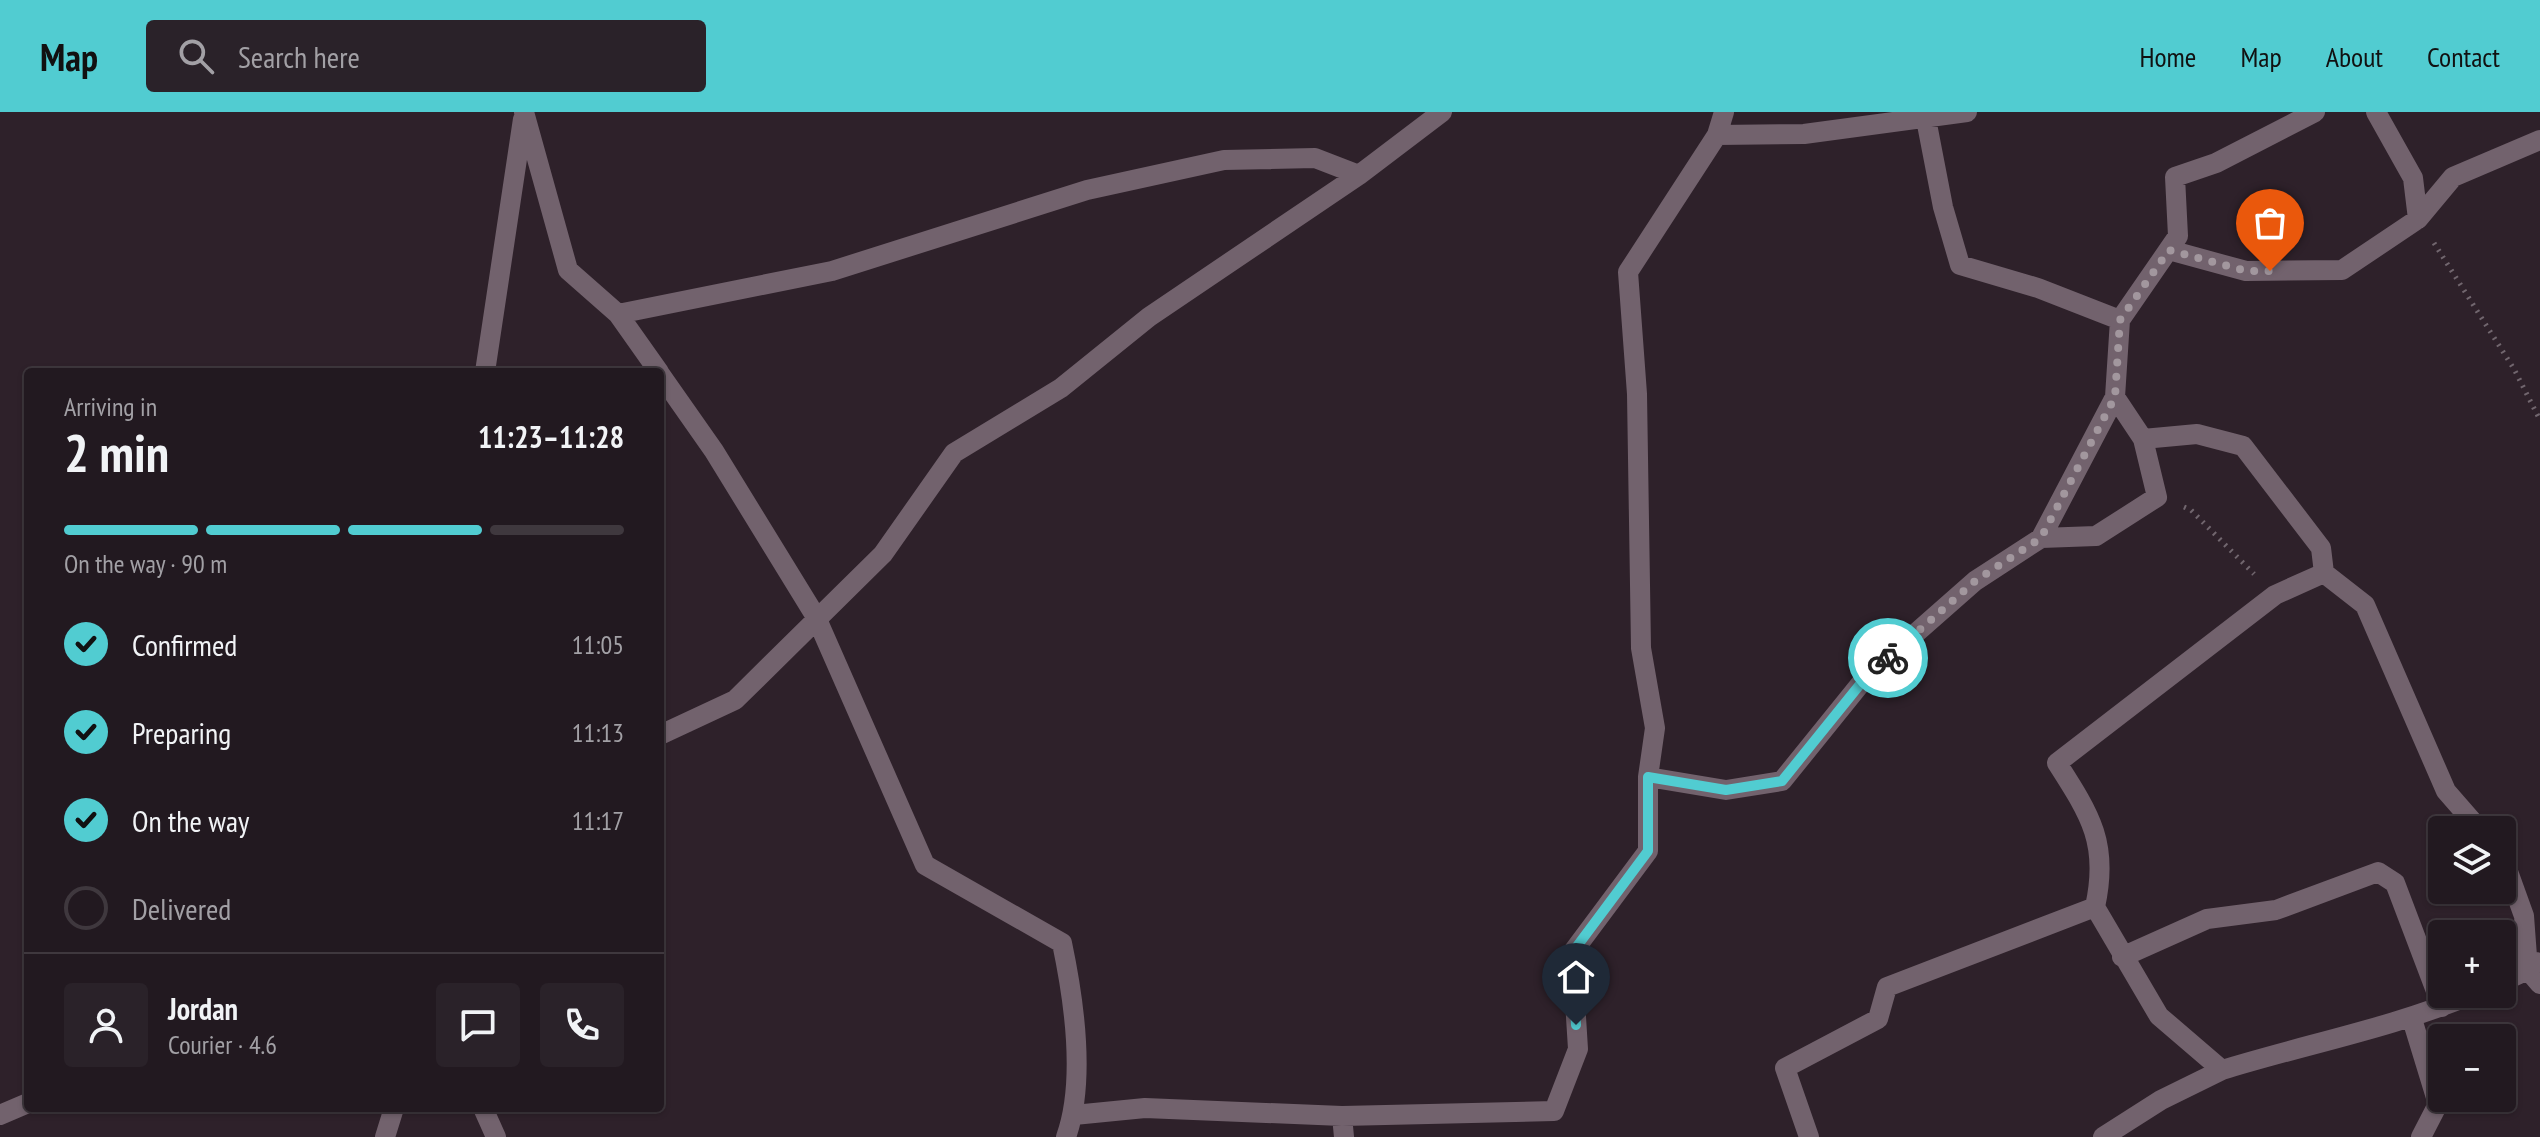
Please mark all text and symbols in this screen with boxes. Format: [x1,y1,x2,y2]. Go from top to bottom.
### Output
search box [146,20,706,92]
text: Map [40,32,98,81]
icon: search [174,34,218,78]
text: Search here [238,37,360,76]
text: Home [2140,38,2196,75]
text: Map [2240,38,2282,75]
text: About [2326,38,2383,75]
text: Contact [2427,38,2500,75]
pin [2236,189,2304,271]
icon: bag [2248,201,2292,245]
text: Arriving in [64,390,157,423]
text: 11:23–11:28 [478,417,624,456]
text: 2 min [64,419,169,486]
text: On the way · 90 m [64,547,227,580]
courier [1848,618,1928,698]
icon: check [64,622,108,666]
text: Confirmed [132,625,237,664]
text: 11:05 [572,628,624,661]
icon: bike [1866,636,1910,680]
icon: check [64,710,108,754]
text: Preparing [132,713,231,752]
text: 11:13 [572,716,624,749]
icon: check [64,798,108,842]
text: On the way [132,801,249,840]
text: 11:17 [572,804,624,837]
map controls [2428,816,2516,1112]
button: layers [2428,816,2516,904]
text: Delivered [132,889,231,928]
button: + [2428,920,2516,1008]
pin [1542,943,1610,1025]
icon: home [1554,955,1598,999]
button: person [64,983,148,1067]
button: chat [436,983,520,1067]
button: phone [540,983,624,1067]
text: Jordan [168,989,238,1028]
button: − [2428,1024,2516,1112]
text: Courier · 4.6 [168,1028,277,1061]

